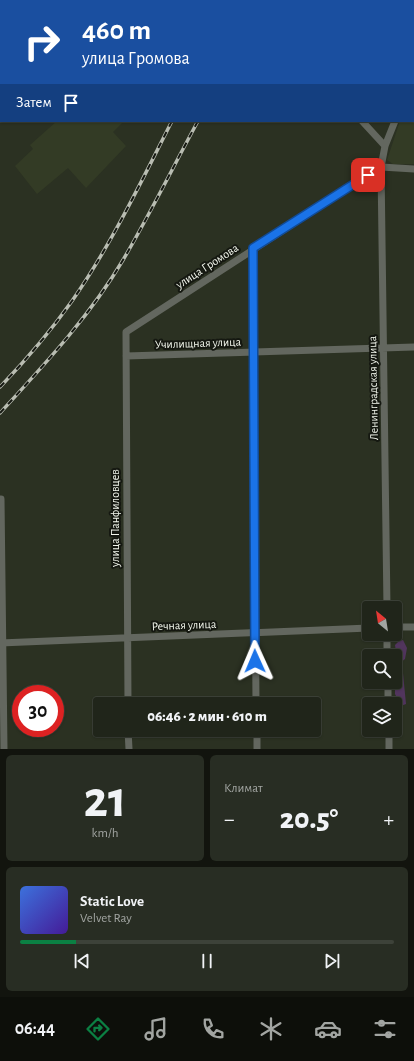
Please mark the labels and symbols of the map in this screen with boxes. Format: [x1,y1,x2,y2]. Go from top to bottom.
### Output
pin [351,158,385,192]
street label: улица Громова [173,241,241,292]
street label: Училищная улица [155,335,242,352]
street label: Ленинградская улица [366,335,381,440]
street label: улица Панфиловцев [109,469,122,568]
north arrow [362,601,402,641]
street label: Речная улица [151,618,217,633]
position arrow [234,640,276,682]
speed limit sign: 30 [12,685,64,737]

